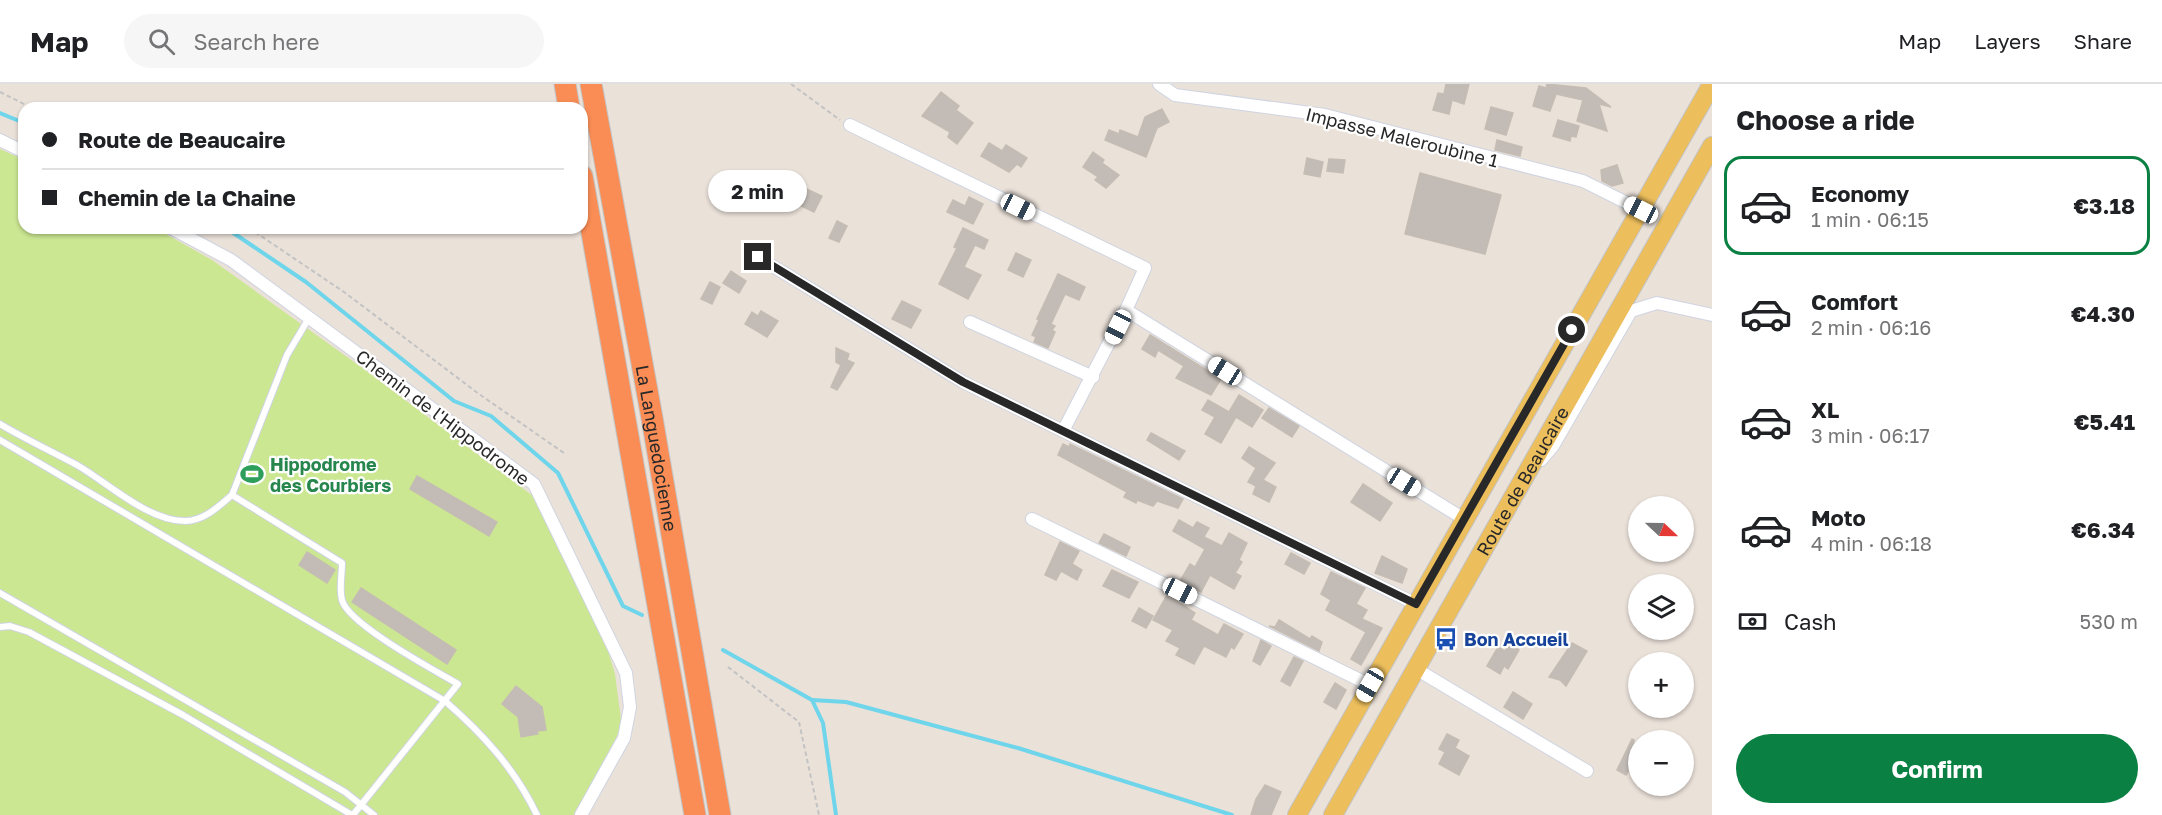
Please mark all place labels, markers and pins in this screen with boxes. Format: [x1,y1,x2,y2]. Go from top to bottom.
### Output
place label: Hippodrome des Courbiers [270,453,391,496]
sports icon: Hippodrome des Courbiers [239,461,265,487]
bus stop icon: Bon Accueil [1433,626,1459,652]
place label: Bon Accueil [1464,628,1568,650]

